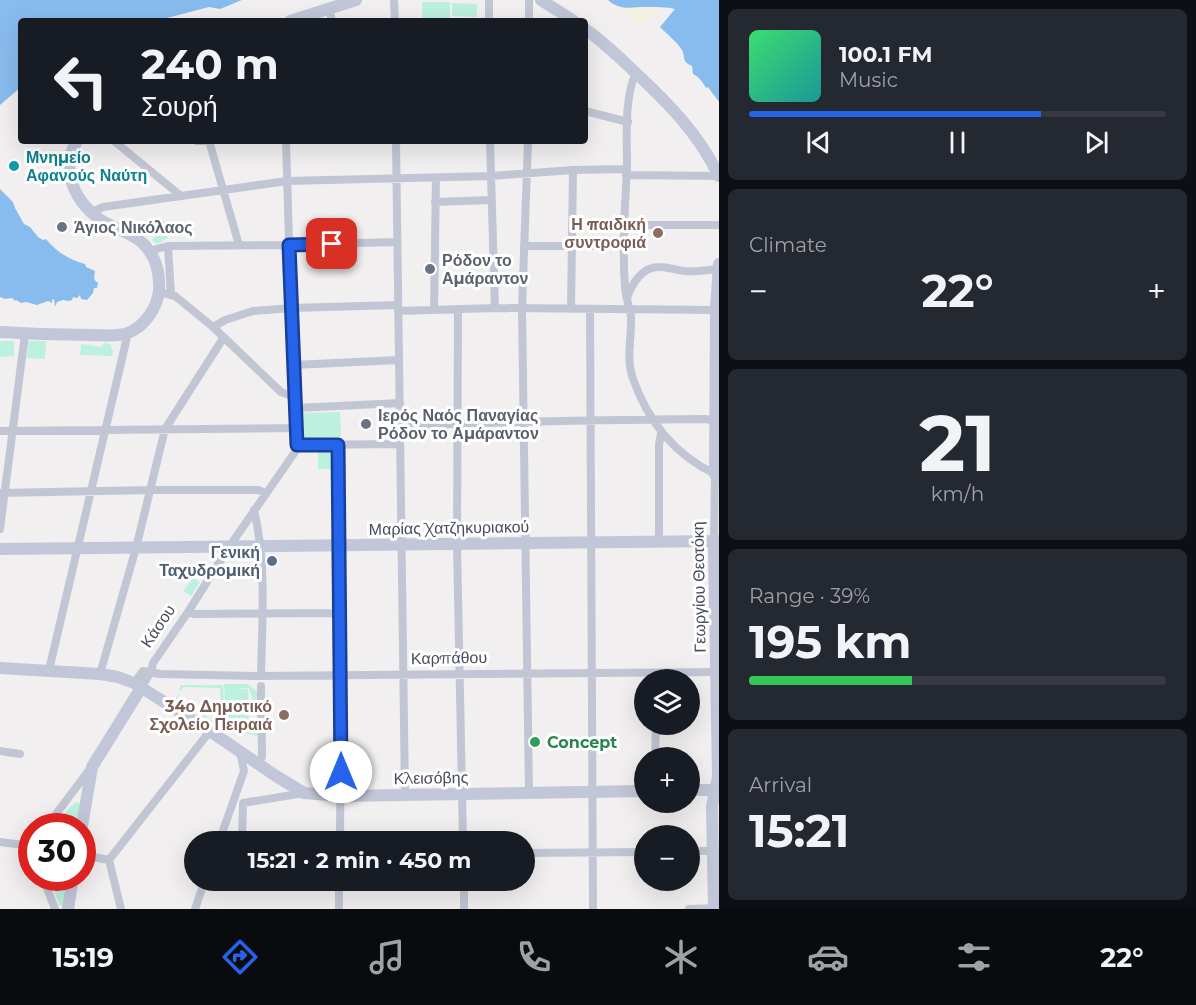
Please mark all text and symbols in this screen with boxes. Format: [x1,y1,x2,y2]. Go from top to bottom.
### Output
text: 240 m [141,38,279,90]
text: 100.1 FM [839,41,933,68]
icon: left [42,42,120,120]
text: Music [839,68,898,92]
text: Σουρή [141,90,218,123]
icon: previous [802,126,835,159]
icon: pause [941,126,974,159]
icon: next [1080,126,1113,159]
place label: Μνημείο Αφανούς Ναύτη [26,148,147,185]
marker: Μνημείο Αφανούς Ναύτη [7,159,21,173]
place label: Η παιδική συντροφιά [564,215,646,252]
place label: Άγιος Νικόλαος [74,218,193,237]
pin [306,218,357,269]
marker: Άγιος Νικόλαος [55,220,69,234]
marker: Η παιδική συντροφιά [651,226,665,240]
icon: arrive [315,227,348,260]
text: Climate [749,233,827,257]
place label: Ρόδον το Αμάραντον [442,251,529,288]
marker: Ρόδον το Αμάραντον [423,262,437,276]
text: 22° [922,263,993,318]
text: − [749,271,768,311]
text: + [1147,271,1166,311]
text: 21 [919,395,996,491]
place label: Ιερός Ναός Παναγίας Ρόδον το Αμάραντον [378,406,539,443]
marker: Ιερός Ναός Παναγίας Ρόδον το Αμάραντον [359,417,373,431]
text: km/h [931,482,984,506]
street label: Μαρίας Χατζηκυριακού [369,517,529,539]
street label: Γεωργίου Θεοτόκη [688,521,710,653]
place label: Γενική Ταχυδρομική [159,543,260,580]
marker: Γενική Ταχυδρομική [265,554,279,568]
text: Range · 39% [749,584,870,608]
street label: Κάσου [137,601,179,651]
text: 195 km [749,614,911,669]
street label: Καρπάθου [411,648,487,668]
map controls [634,669,700,891]
button: layers [634,669,700,735]
place label: 34ο Δημοτικό Σχολείο Πειραιά [150,697,272,734]
marker: 34ο Δημοτικό Σχολείο Πειραιά [277,708,291,722]
place label: Concept [547,733,617,752]
marker: Concept [528,735,542,749]
position arrow [309,740,373,804]
button: + [634,747,700,813]
street label: Κλεισόβης [394,768,469,788]
text: Arrival [749,773,812,797]
text: 15:21 [749,803,849,858]
speed limit sign: 30 [18,813,96,891]
button: − [634,825,700,891]
text: 15:21 · 2 min · 450 m [248,847,471,874]
icon: directions [219,936,261,978]
icon: music [366,936,408,978]
icon: phone [513,936,555,978]
icon: climate [660,936,702,978]
icon: car [807,936,849,978]
icon: filters [953,936,995,978]
text: 15:19 [52,941,114,974]
text: 22° [1100,941,1143,974]

